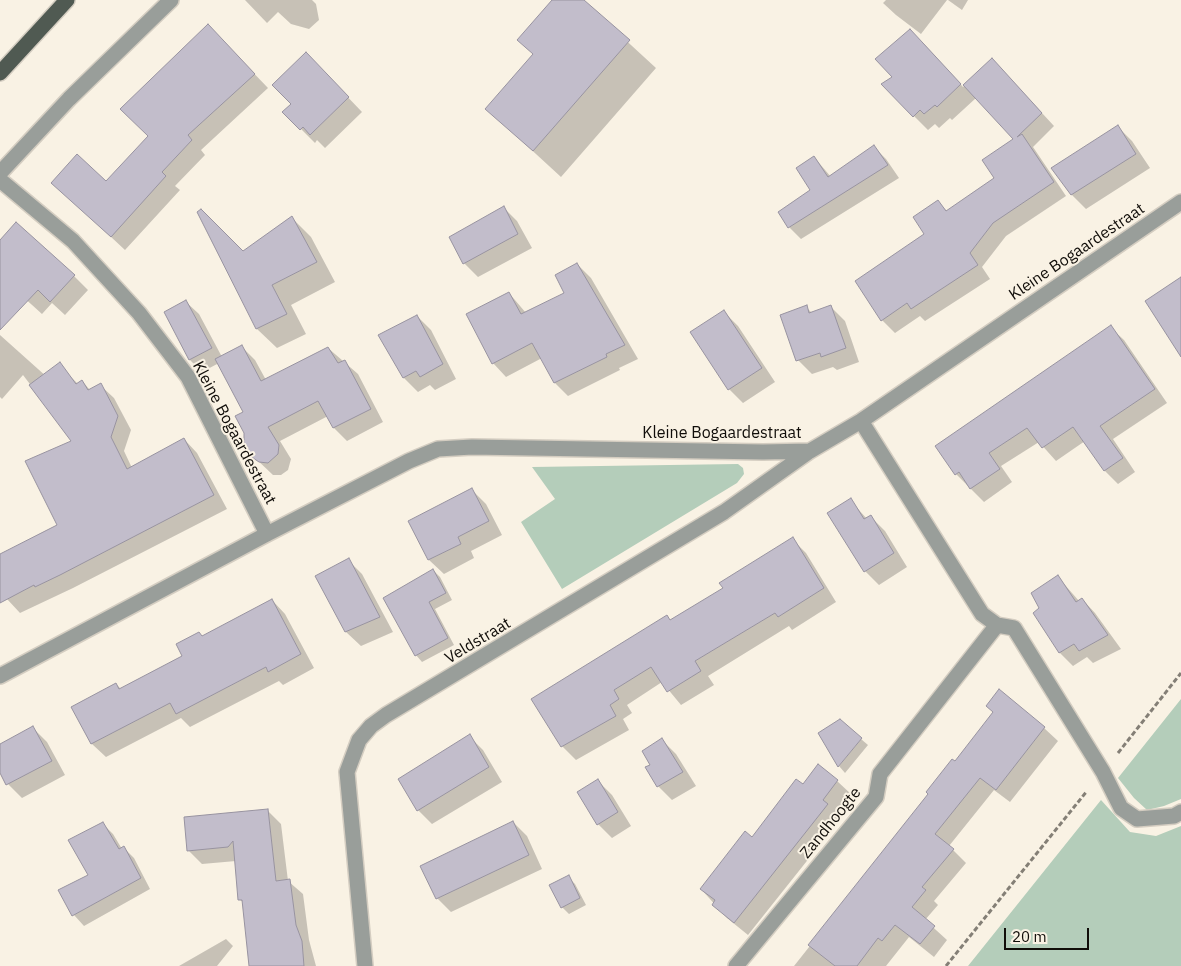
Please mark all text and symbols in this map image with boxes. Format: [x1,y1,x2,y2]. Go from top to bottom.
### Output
street label: Kleine Bogaardestraat [1006,199,1148,305]
street label: Kleine Bogaardestraat [188,358,280,508]
street label: Kleine Bogaardestraat [642,423,802,443]
street label: Veldstraat [442,614,514,668]
street label: Zandhoogte [796,784,866,862]
scale bar [1006,918,1091,950]
text: 20 m [1012,927,1047,946]

